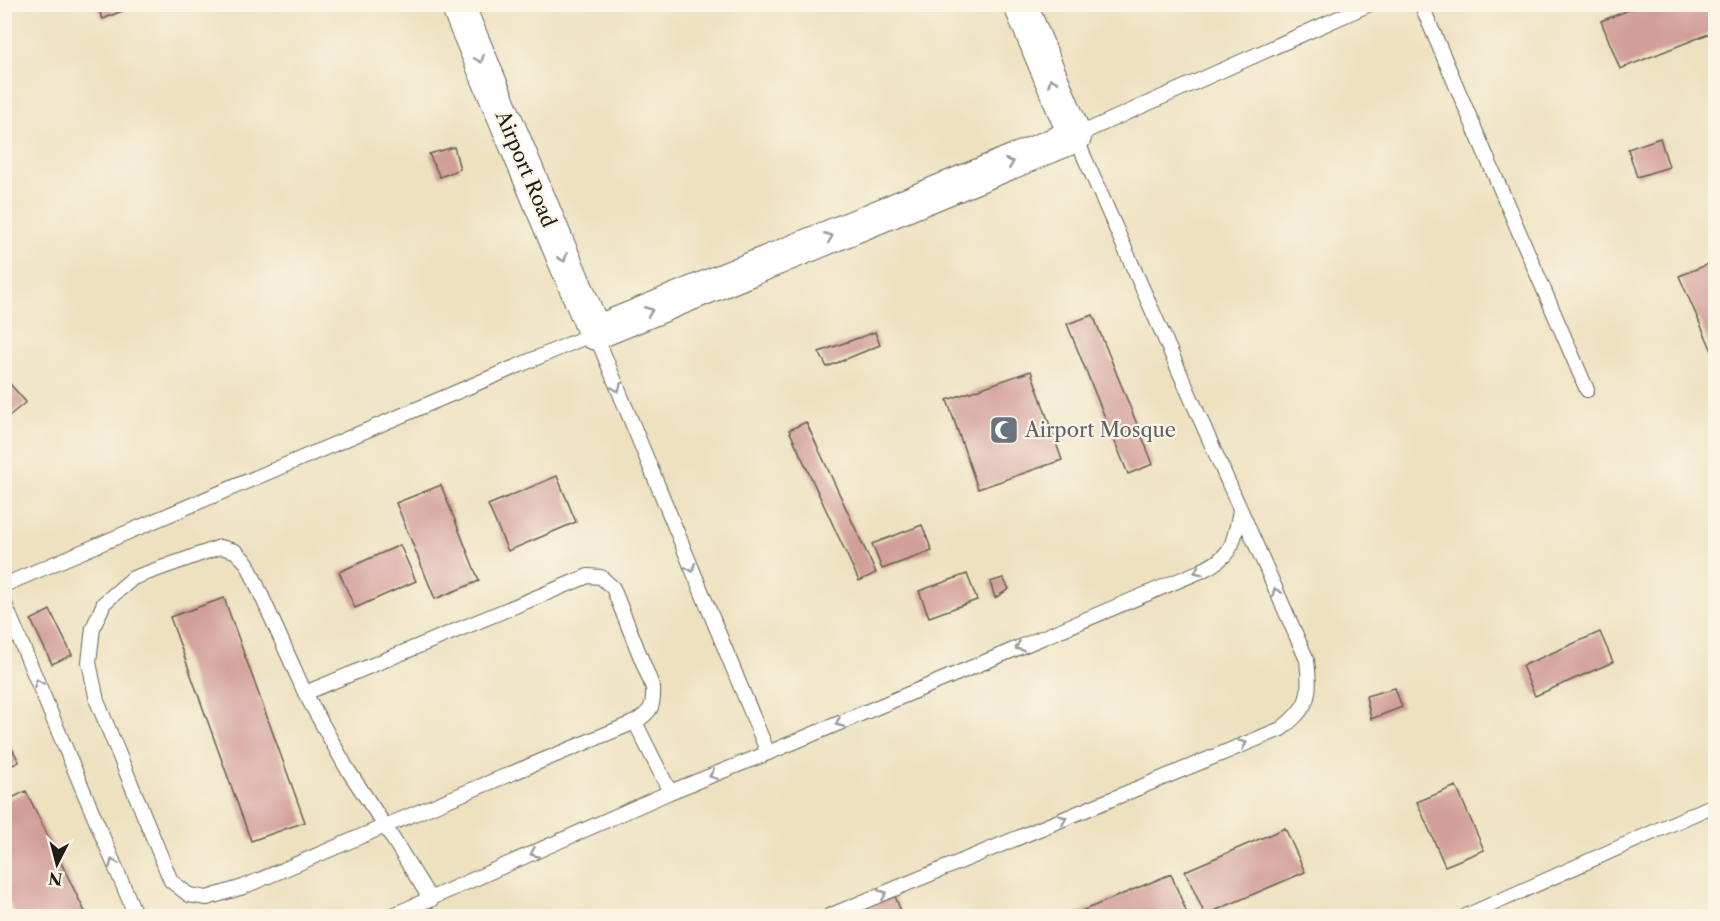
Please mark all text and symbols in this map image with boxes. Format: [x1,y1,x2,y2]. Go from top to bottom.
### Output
one-way arrow [473,52,485,63]
one-way arrow [1047,77,1059,88]
street label: Airport Road [490,106,561,231]
one-way arrow [1003,158,1014,170]
one-way arrow [823,232,834,244]
one-way arrow [556,251,568,262]
one-way arrow [643,306,654,318]
one-way arrow [610,381,622,392]
mosque icon: Airport Mosque [988,414,1020,446]
place label: Airport Mosque [1024,418,1176,442]
one-way arrow [684,562,696,573]
one-way arrow [1194,564,1205,576]
one-way arrow [1271,587,1283,598]
one-way arrow [1014,640,1025,652]
one-way arrow [33,678,45,689]
one-way arrow [834,716,845,728]
one-way arrow [1237,739,1248,751]
one-way arrow [708,768,719,780]
one-way arrow [1057,814,1068,826]
north arrow [27,834,87,894]
one-way arrow [530,845,541,857]
one-way arrow [108,858,120,869]
text: N [47,868,63,890]
one-way arrow [877,889,888,901]

